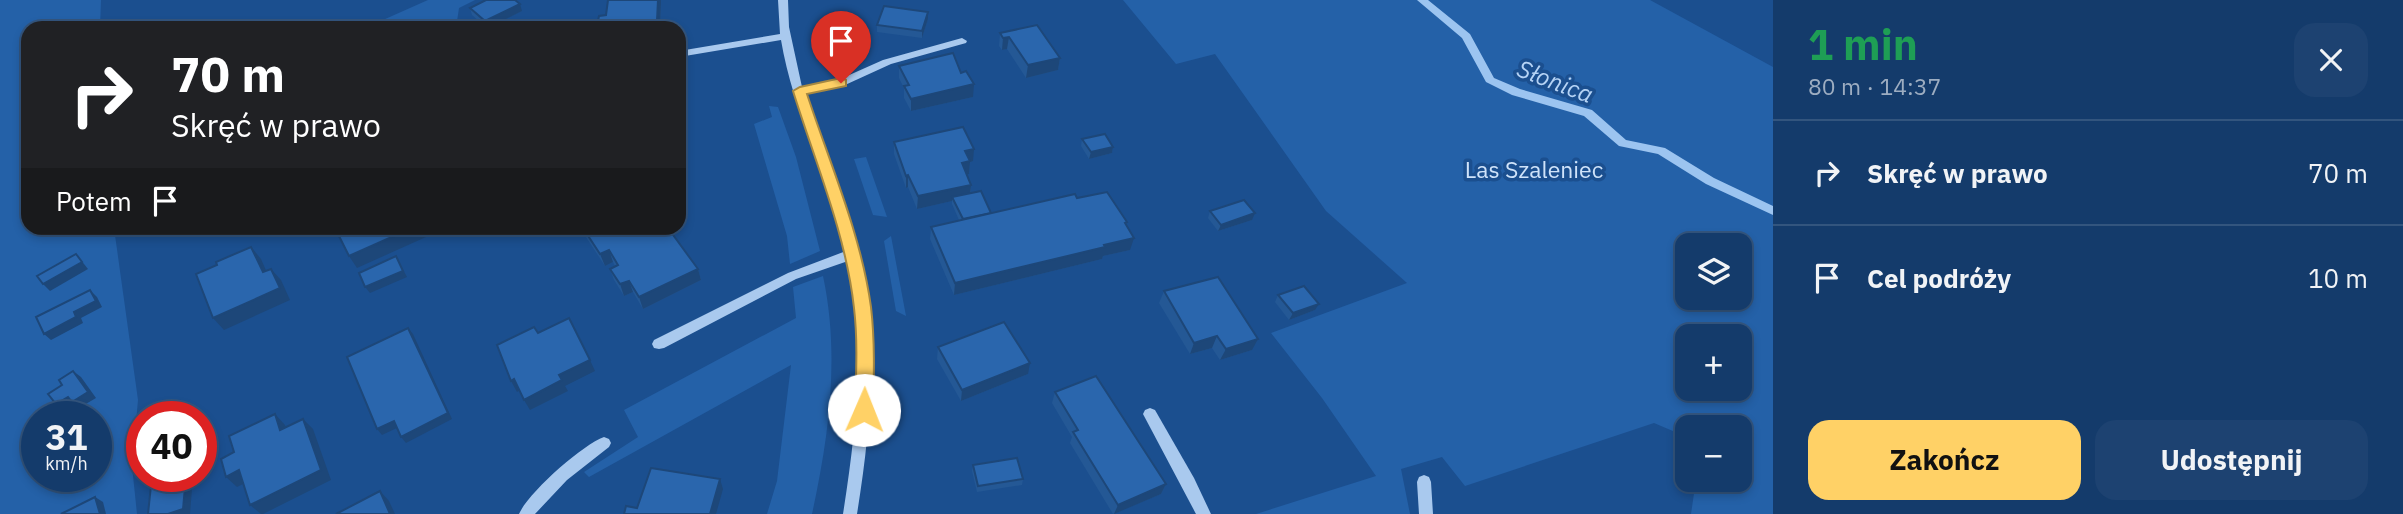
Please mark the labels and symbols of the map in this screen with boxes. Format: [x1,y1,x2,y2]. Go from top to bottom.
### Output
pin [811,11,871,83]
water label: Słonica [1513,52,1598,110]
park label: Las Szaleniec [1465,154,1603,184]
position arrow [827,373,901,447]
speed limit sign: 40 [126,401,217,492]

